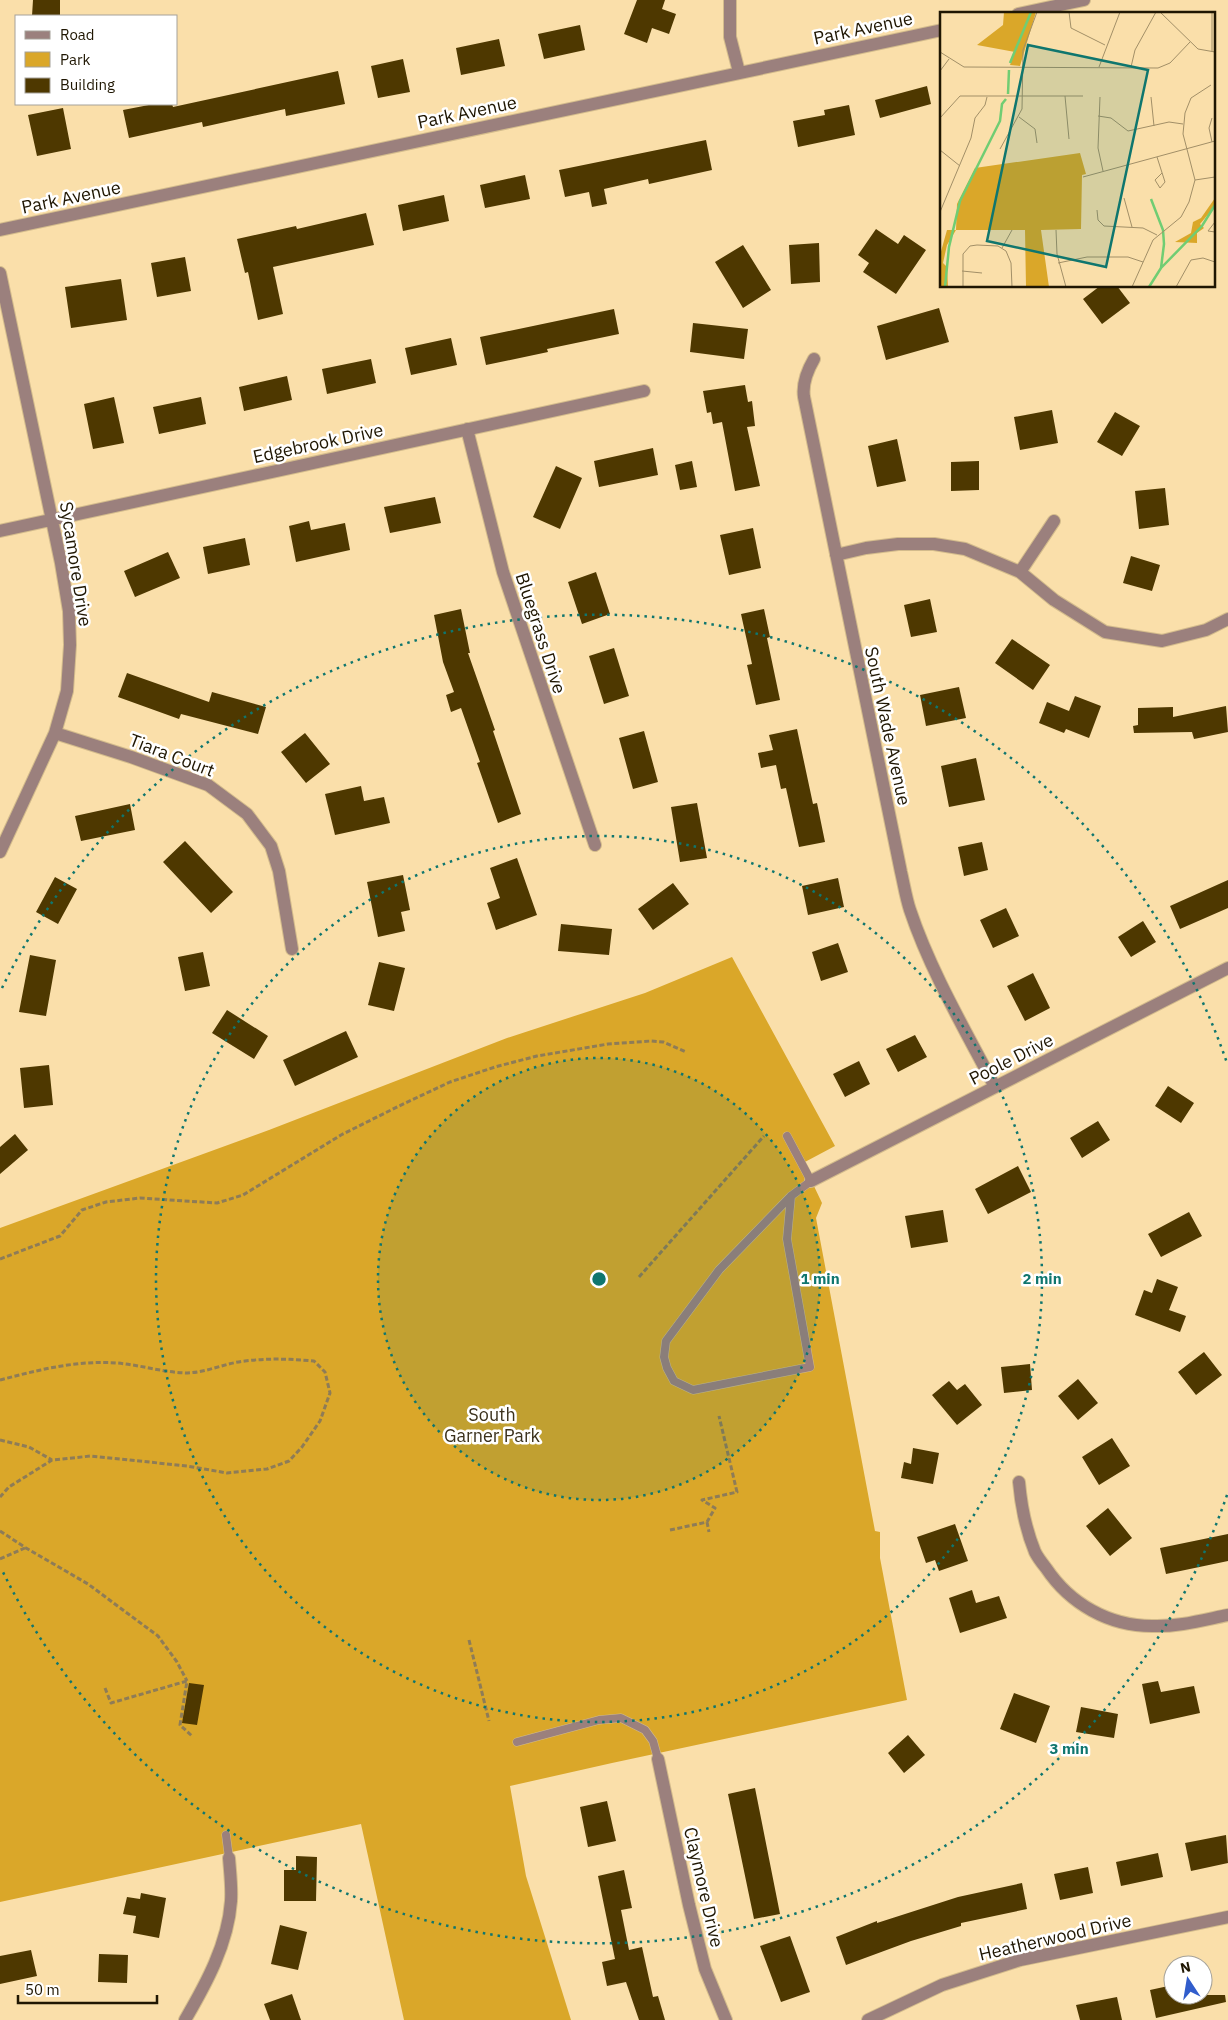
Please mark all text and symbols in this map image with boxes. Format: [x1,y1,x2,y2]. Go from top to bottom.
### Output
street label: Park Avenue [811,6,915,50]
inset map [940,12,1216,288]
legend [15,15,178,105]
text: Road [60,25,95,44]
text: Park [60,50,90,69]
text: Building [60,75,115,94]
street label: Park Avenue [415,90,519,134]
street label: Park Avenue [19,175,123,219]
street label: Edgebrook Drive [251,418,385,468]
street label: Sycamore Drive [55,500,97,628]
street label: Bluegrass Drive [511,570,571,697]
street label: South Wade Avenue [860,645,916,808]
street label: Tiara Court [126,728,218,782]
street label: Poole Drive [965,1028,1057,1090]
text: 1 min [800,1269,840,1288]
text: 2 min [1022,1269,1062,1288]
centre of rings [590,1270,608,1288]
park label: South Garner Park [444,1403,541,1447]
text: 3 min [1049,1739,1089,1758]
street label: Claymore Drive [679,1825,729,1950]
street label: Heatherwood Drive [977,1908,1134,1966]
north arrow [1163,1955,1213,2005]
text: N [1178,1957,1192,1977]
scale bar [18,1972,156,2004]
text: 50 m [25,1980,60,1999]

